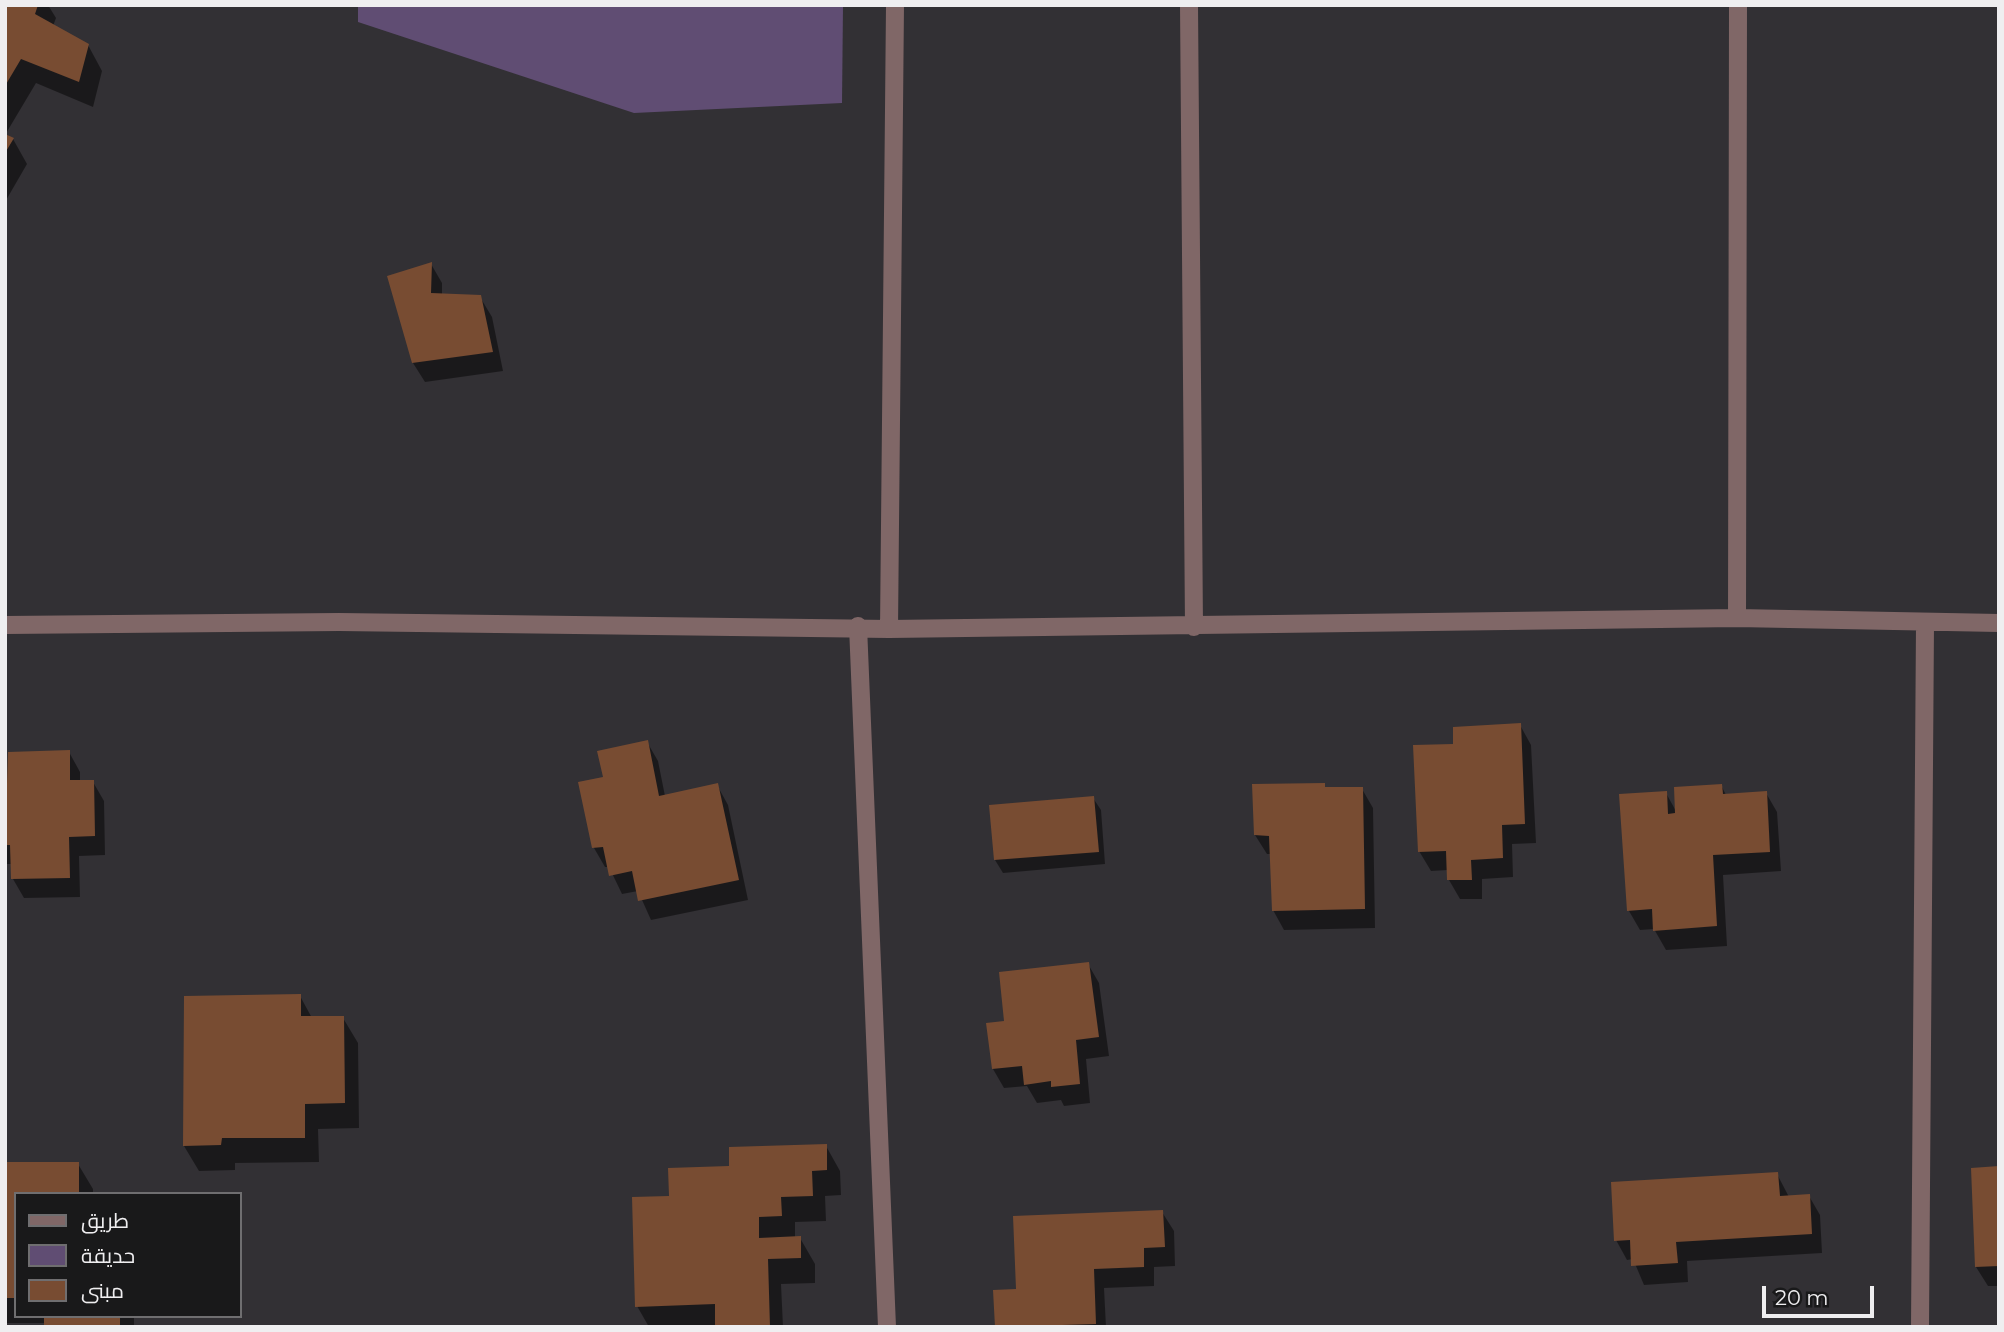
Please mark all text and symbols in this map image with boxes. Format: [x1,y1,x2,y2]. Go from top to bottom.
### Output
legend [14,1192,242,1318]
text: طريق [81,1208,129,1233]
text: حديقة [81,1243,135,1268]
scale bar [1766,1272,1878,1316]
text: مبنى [81,1278,124,1303]
text: 20 m [1775,1285,1829,1310]

